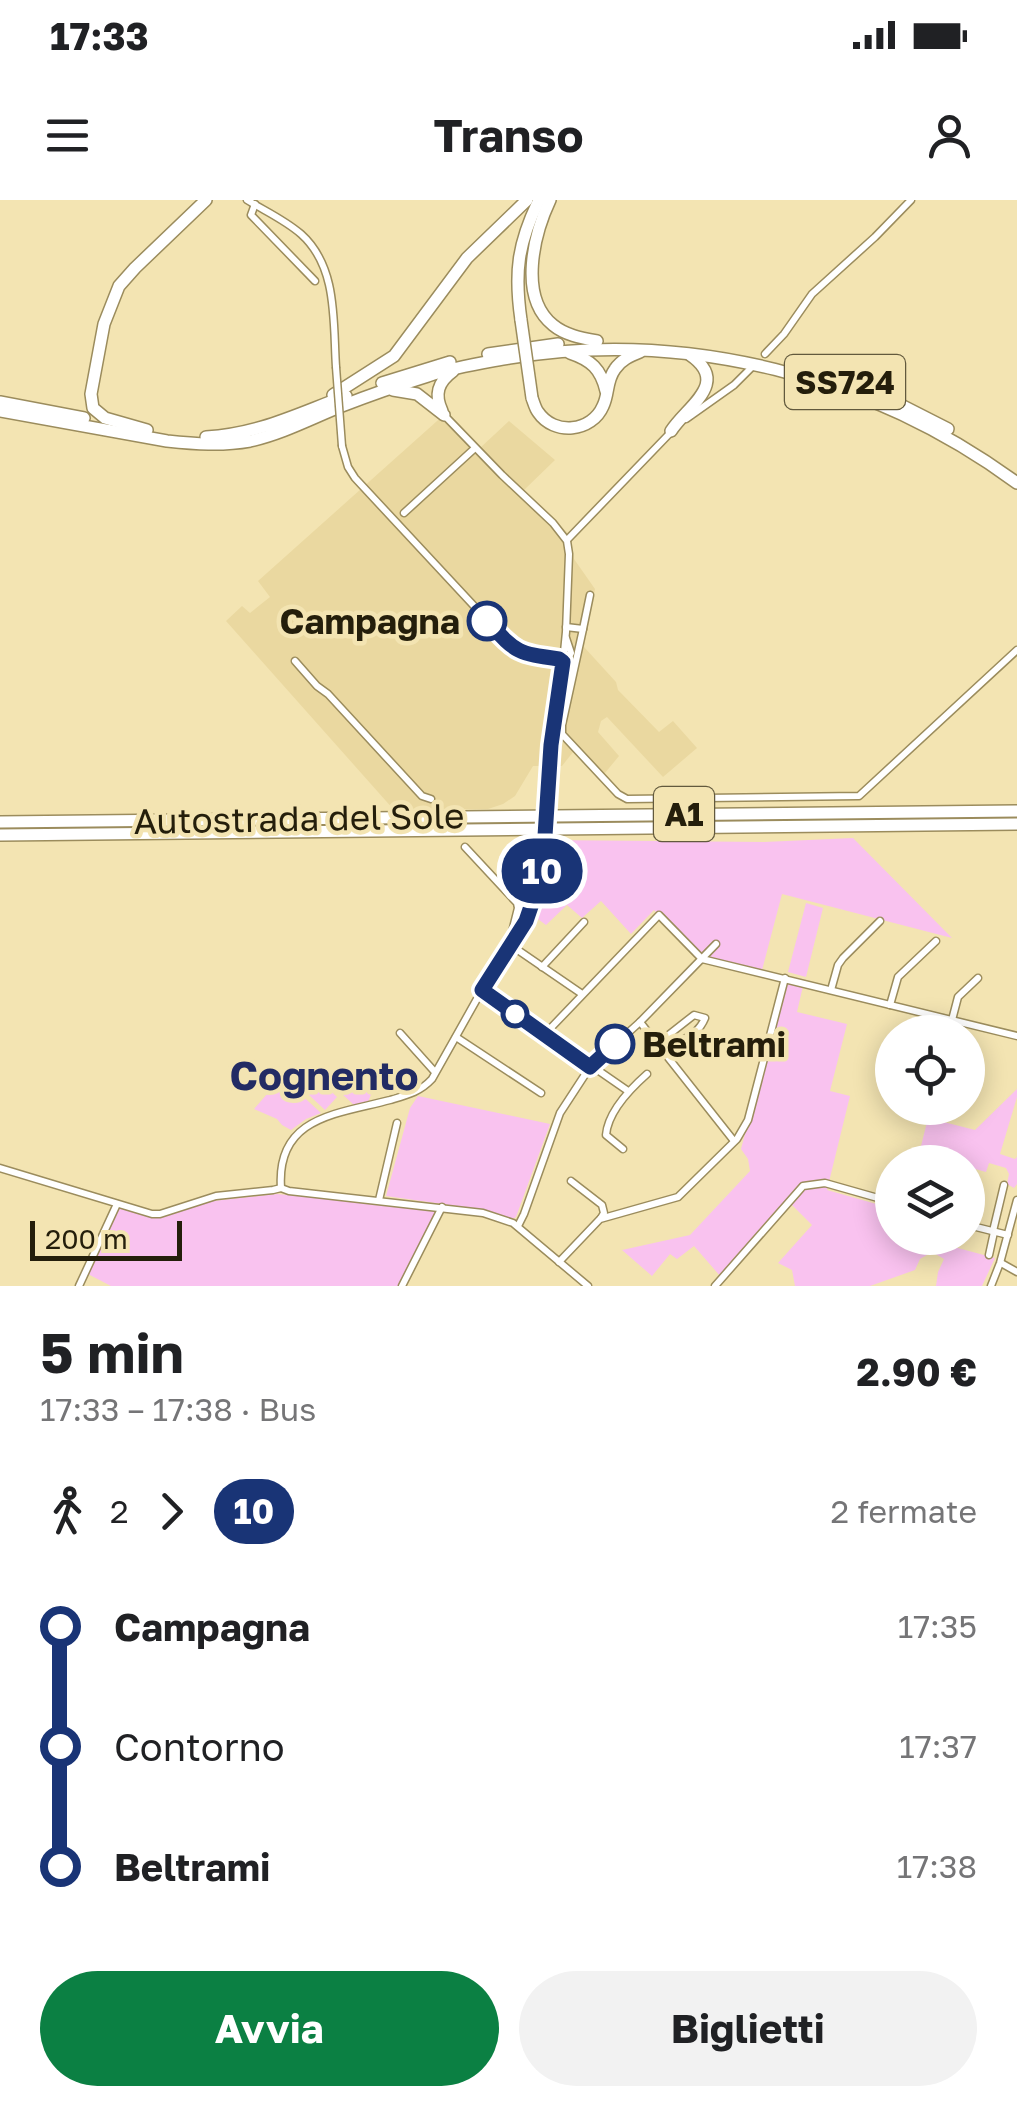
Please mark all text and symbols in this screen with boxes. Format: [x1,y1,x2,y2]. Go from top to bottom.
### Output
text: 17:33 [50,13,149,58]
icon: menu [40,108,95,163]
text: Transo [434,108,583,162]
icon: person [922,108,977,163]
road number: SS724 [785,355,905,409]
place label: Campagna [279,600,460,642]
marker: Campagna [468,602,506,640]
road number: A1 [654,787,714,841]
street label: Autostrada del Sole [133,794,465,842]
line badge: 10 [497,838,587,904]
text: 10 [522,850,562,892]
unlabelled marker [502,1001,528,1027]
map controls [875,1015,985,1255]
button: locate [875,1015,985,1125]
place label: Beltrami [642,1023,786,1065]
marker: Beltrami [596,1025,634,1063]
district label: Cognento [230,1051,419,1099]
button: layers [875,1145,985,1255]
scale bar [30,1216,182,1260]
text: 200 m [45,1222,128,1255]
text: 5 min [40,1319,184,1385]
text: 2.90 € [857,1349,977,1394]
text: 17:33 – 17:38 · Bus [40,1390,316,1428]
icon: walk [40,1484,95,1539]
icon: forward [144,1484,199,1539]
text: 10 [234,1490,274,1532]
text: 2 [110,1492,129,1530]
text: 2 fermate [831,1492,977,1530]
text: Campagna [114,1604,310,1649]
text: 17:35 [898,1607,977,1645]
text: Contorno [114,1724,285,1769]
text: 17:37 [899,1727,977,1765]
text: Beltrami [114,1844,270,1889]
text: 17:38 [897,1847,977,1885]
button: Avvia [40,1971,499,2086]
button: Biglietti [519,1971,977,2086]

